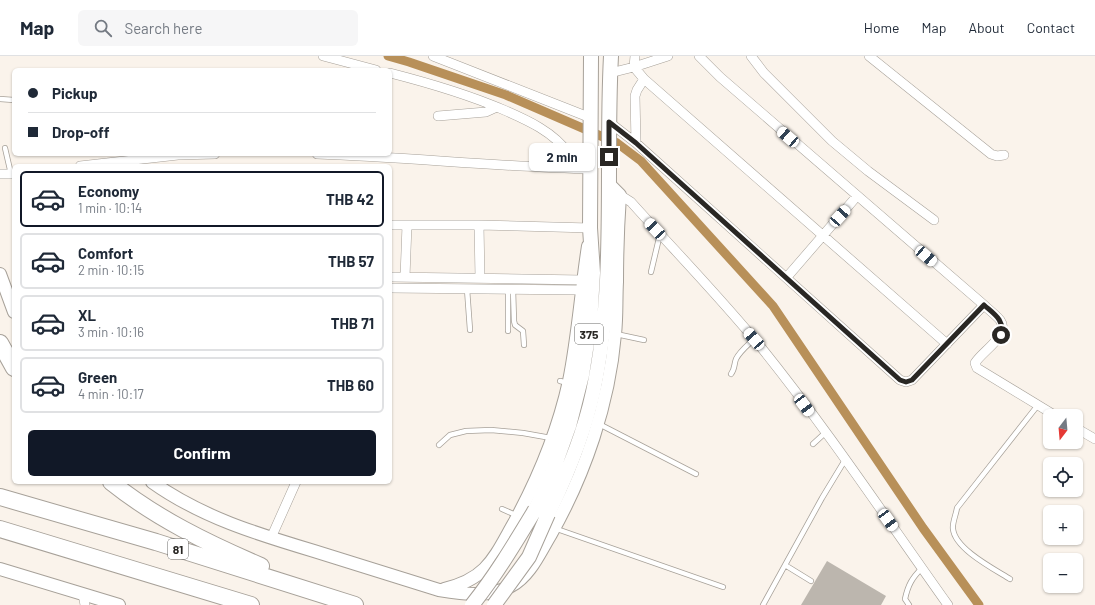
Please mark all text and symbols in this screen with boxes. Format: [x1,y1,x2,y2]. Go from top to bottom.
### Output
search box [78,10,358,46]
text: Map [20,16,54,39]
icon: search [92,17,114,39]
text: Search here [124,19,202,37]
text: Home [864,19,900,36]
text: Map [922,19,946,36]
text: About [968,19,1005,36]
text: Contact [1027,19,1075,36]
text: Pickup [52,84,98,102]
text: Drop-off [52,123,110,141]
car [775,125,801,149]
callout: 2 min [529,143,595,171]
route end [600,148,618,166]
text: 2 min [546,149,578,165]
icon: car [30,181,66,217]
text: Economy [78,182,139,200]
text: THB 42 [326,190,374,208]
text: 1 min · 10:14 [78,200,142,216]
car [828,203,852,229]
car [642,216,668,242]
icon: car [30,243,66,279]
text: Comfort [78,244,133,262]
car [913,244,939,268]
text: THB 57 [328,252,374,270]
text: 2 min · 10:15 [78,262,144,278]
icon: car [30,305,66,341]
text: XL [78,306,96,324]
text: THB 71 [331,314,374,332]
text: 3 min · 10:16 [78,324,144,340]
road number: 375 [575,324,603,344]
car [742,326,766,352]
route start [992,326,1010,344]
icon: car [30,367,66,403]
text: Green [78,368,117,386]
text: THB 60 [327,376,374,394]
text: 4 min · 10:17 [78,386,144,402]
car [792,392,816,418]
north arrow [1043,409,1083,449]
map controls [1043,409,1083,593]
button: Confirm [28,430,376,476]
button: locate [1043,457,1083,497]
button: + [1043,505,1083,545]
car [876,507,900,533]
road number: 81 [168,539,188,559]
button: − [1043,553,1083,593]

